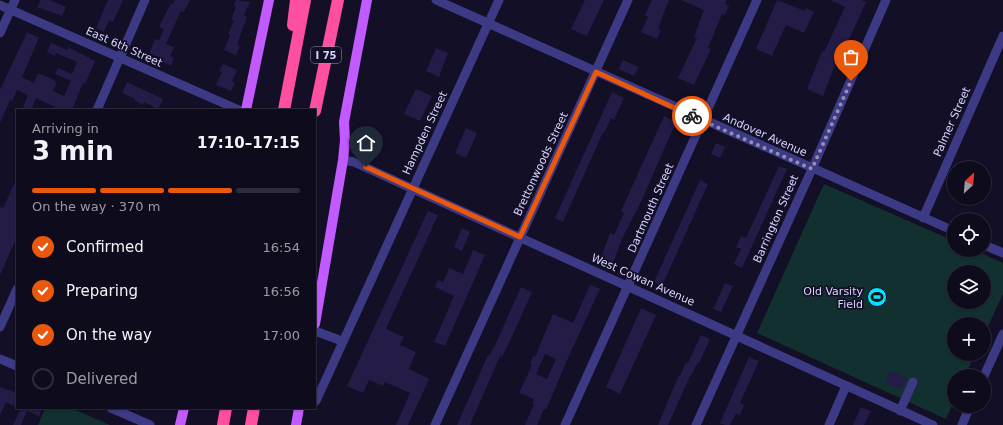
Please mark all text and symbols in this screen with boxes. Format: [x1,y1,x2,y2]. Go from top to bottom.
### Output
street label: East 6th Street [84,24,165,70]
pin [834,40,868,81]
icon: bag [840,46,862,68]
road number: I 75 [311,47,341,63]
street label: Palmer Street [931,85,973,159]
street label: Hampden Street [400,89,450,177]
courier [672,96,712,136]
icon: bike [681,105,703,127]
street label: Brettonwoods Street [511,109,571,218]
street label: Andover Avenue [721,111,809,159]
text: Arriving in [32,121,99,136]
pin [349,126,383,167]
icon: home [355,132,377,154]
text: 17:10–17:15 [197,134,300,152]
text: 3 min [32,136,114,166]
street label: Dartmouth Street [625,161,677,255]
north arrow [947,161,991,205]
map controls [947,161,991,413]
street label: Barrington Street [751,172,802,265]
text: On the way · 370 m [32,199,160,214]
button: locate [947,213,991,257]
icon: check [32,236,54,258]
text: Confirmed [66,238,144,256]
text: 16:54 [263,240,300,255]
street label: West Cowan Avenue [589,251,697,309]
button: layers [947,265,991,309]
icon: check [32,280,54,302]
text: Preparing [66,282,138,300]
text: 16:56 [263,284,300,299]
place label: Old Varsity Field [803,285,863,311]
sports icon: Old Varsity Field [866,286,888,308]
button: + [947,317,991,361]
icon: check [32,324,54,346]
text: On the way [66,326,152,344]
text: 17:00 [263,328,300,343]
button: − [947,369,991,413]
text: Delivered [66,370,138,388]

